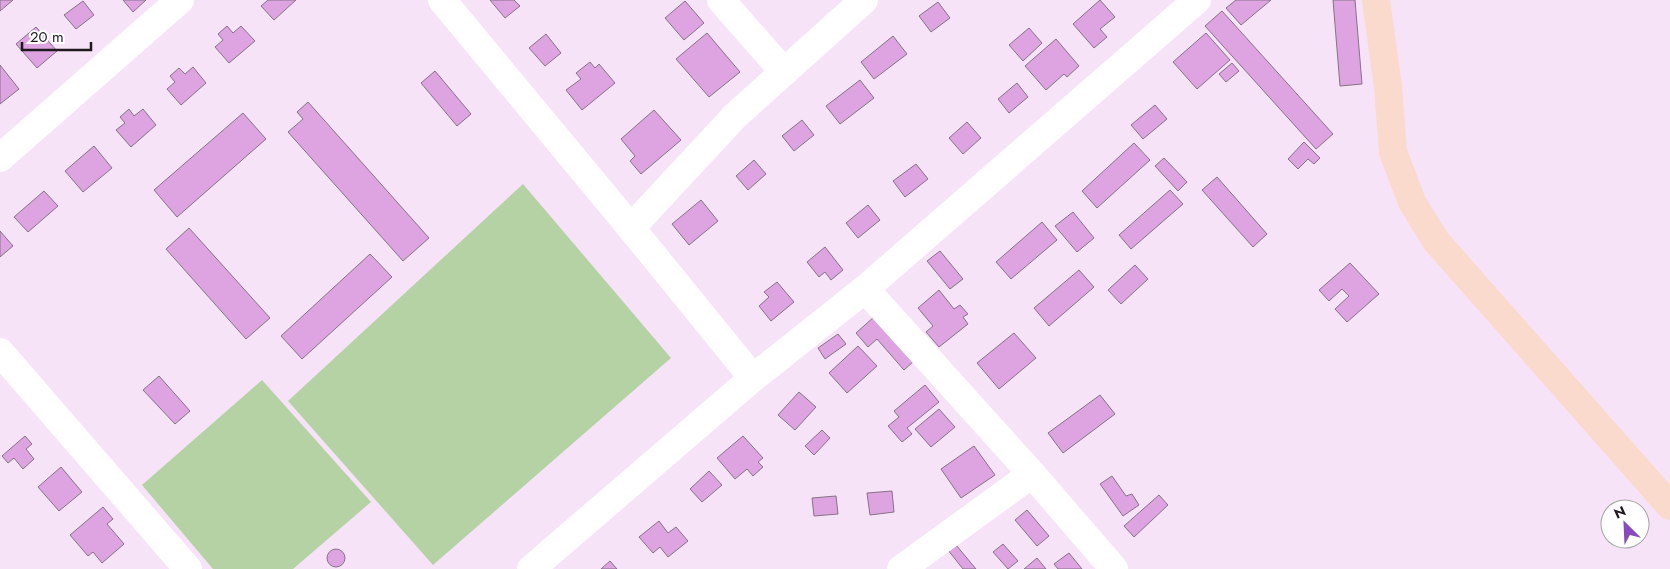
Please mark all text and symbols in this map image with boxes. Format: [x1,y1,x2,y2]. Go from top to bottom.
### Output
scale bar [22,20,91,52]
text: 20 m [30,26,64,48]
north arrow [1600,499,1650,549]
text: N [1611,501,1629,524]

